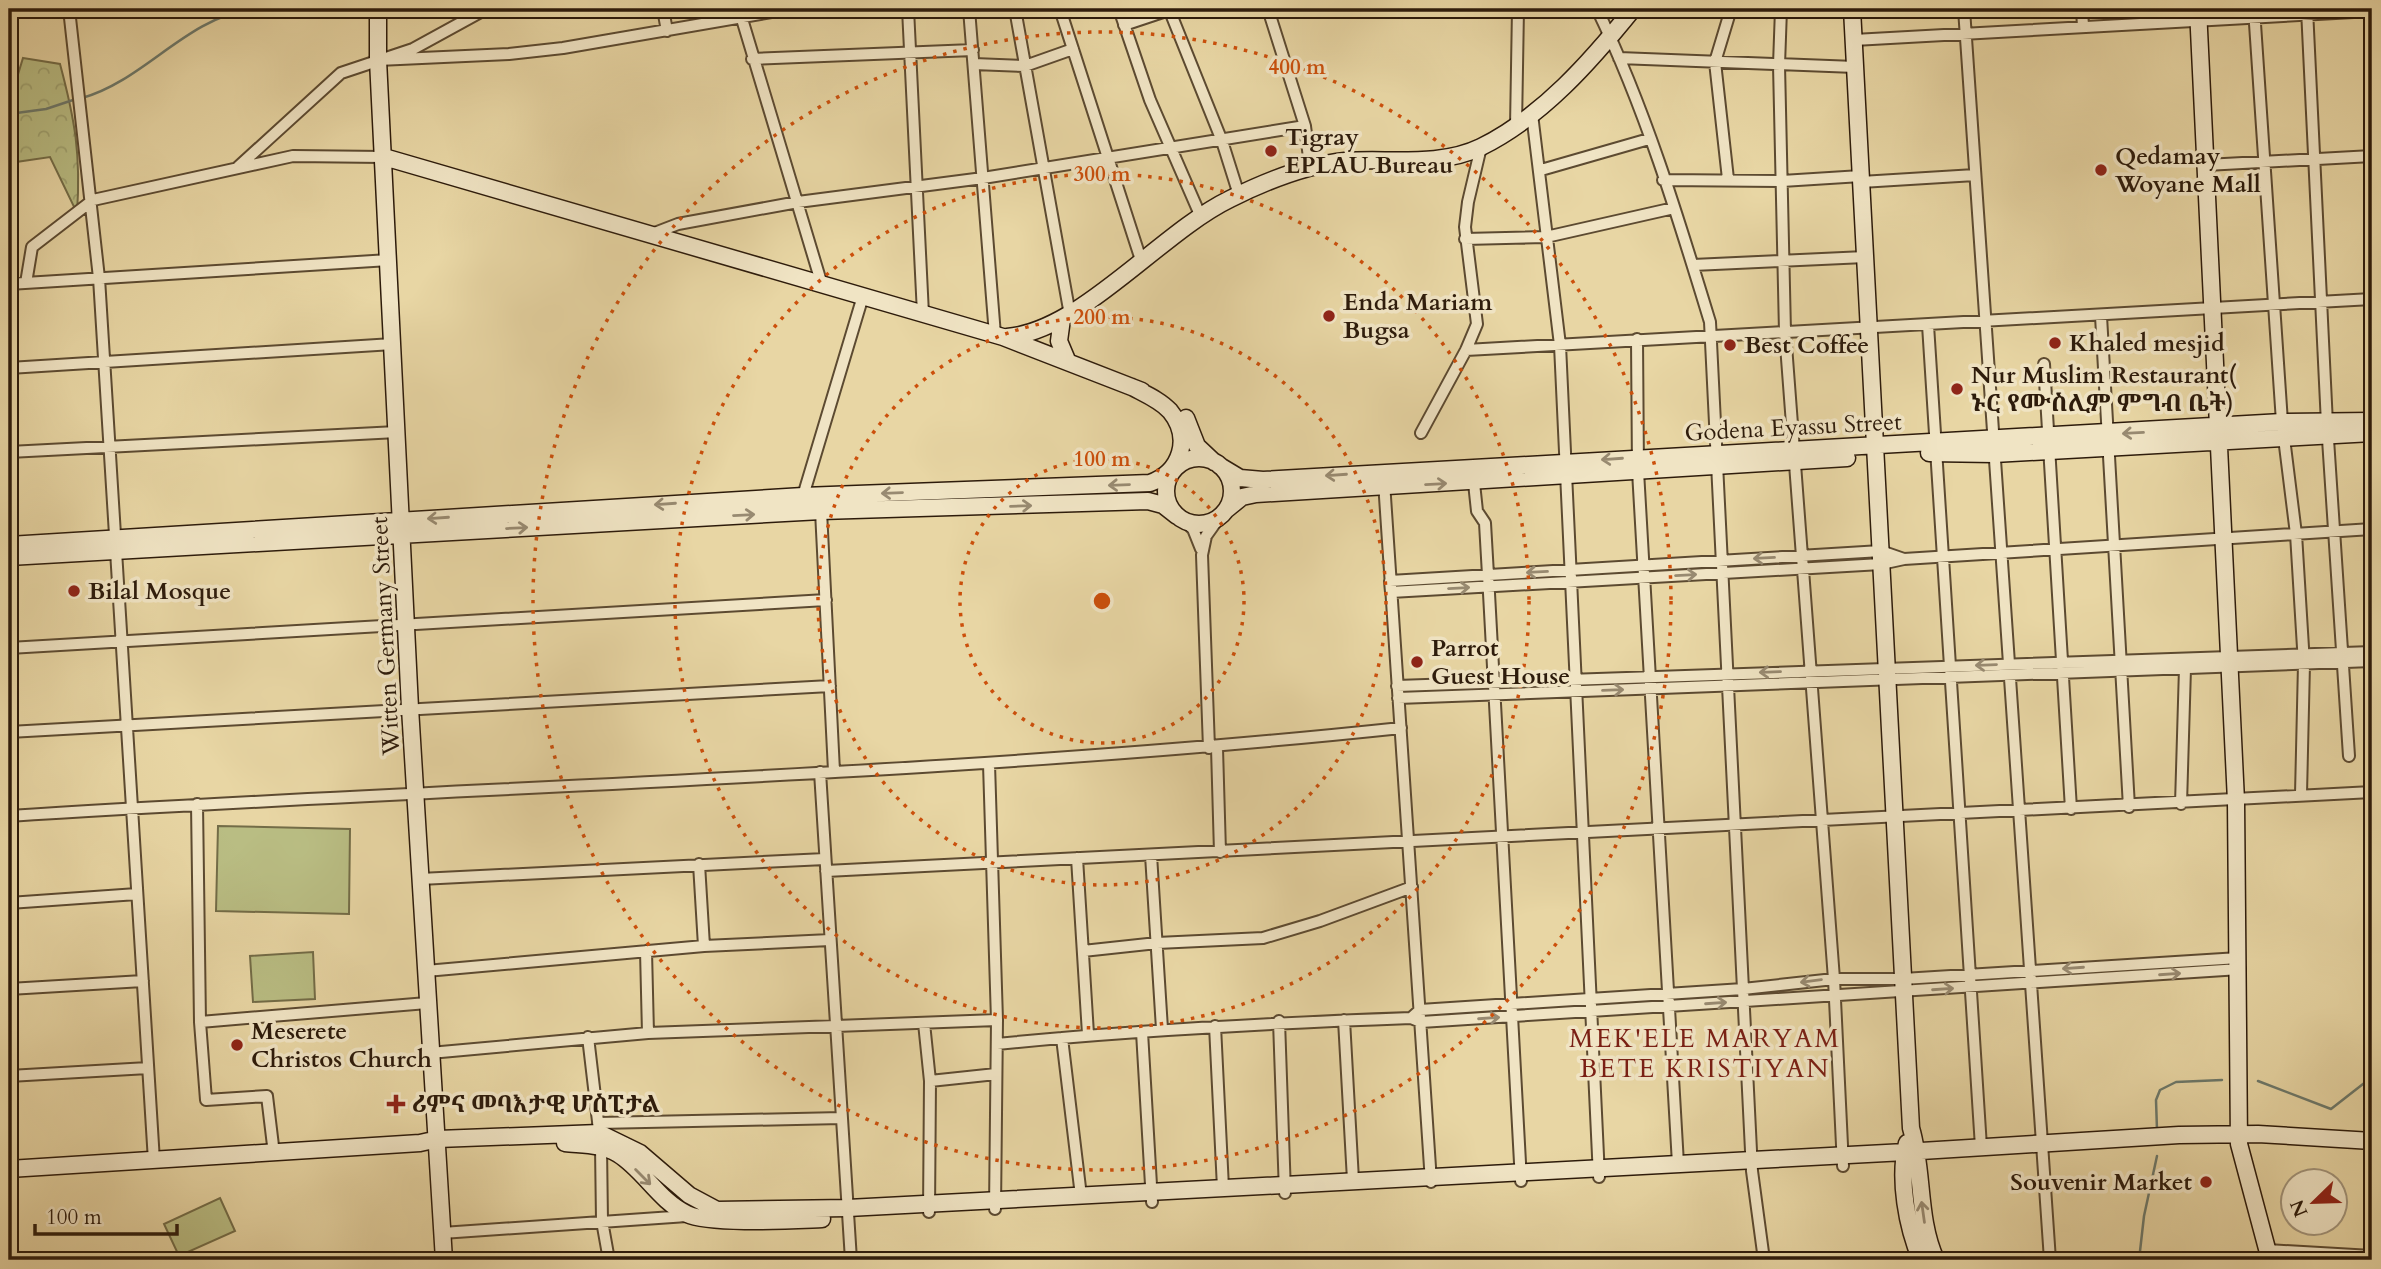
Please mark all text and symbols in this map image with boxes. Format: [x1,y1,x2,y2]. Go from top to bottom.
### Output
text: 400 m [1268,53,1326,82]
place label: Tigray EPLAU Bureau [1285,121,1453,182]
place label: Qedamay Woyane Mall [2114,140,2261,201]
marker: Tigray EPLAU Bureau [1263,143,1279,159]
text: 300 m [1073,160,1131,189]
marker: Qedamay Woyane Mall [2093,162,2109,178]
place label: Enda Mariam Bugsa [1343,286,1493,347]
text: 200 m [1073,303,1131,332]
marker: Enda Mariam Bugsa [1321,308,1337,324]
place label: Khaled mesjid [2069,327,2225,360]
place label: Best Coffee [1744,329,1869,362]
marker: Khaled mesjid [2047,335,2063,351]
marker: Best Coffee [1722,337,1738,353]
place label: Nur Muslim Restaurant( ኑር የሙስሊም ምግብ ቤት) [1971,359,2236,420]
marker: Nur Muslim Restaurant( ኑር የሙስሊም ምግብ ቤት) [1949,381,1965,397]
street label: Godena Eyassu Street [1684,405,1903,450]
one-way arrow [2122,427,2145,440]
text: 100 m [1073,445,1131,474]
one-way arrow [1601,453,1624,466]
one-way arrow [1325,469,1348,482]
one-way arrow [1424,478,1447,491]
one-way arrow [1108,479,1131,492]
one-way arrow [881,486,904,500]
one-way arrow [654,498,677,511]
one-way arrow [1009,499,1032,512]
one-way arrow [733,509,756,522]
one-way arrow [426,512,449,525]
street label: Witten Germany Street [363,515,408,757]
one-way arrow [505,521,528,534]
one-way arrow [1752,552,1775,565]
one-way arrow [1526,566,1548,579]
one-way arrow [1675,569,1698,582]
place label: Bilal Mosque [88,575,231,608]
one-way arrow [1447,582,1470,595]
marker: Bilal Mosque [66,583,82,599]
centre of rings [1090,589,1114,613]
place label: Parrot Guest House [1431,632,1570,693]
marker: Parrot Guest House [1409,654,1425,670]
one-way arrow [1974,658,1997,672]
one-way arrow [1758,666,1781,679]
one-way arrow [1601,683,1624,696]
one-way arrow [2062,962,2085,975]
one-way arrow [2158,967,2181,980]
one-way arrow [1800,975,1823,988]
one-way arrow [1931,982,1954,995]
one-way arrow [1704,996,1727,1009]
one-way arrow [1477,1011,1500,1024]
place label: Meserete Christos Church [251,1015,432,1076]
district label: MEK'ELE MARYAM BETE KRISTIYAN [1569,1021,1841,1086]
marker: Meserete Christos Church [229,1037,245,1053]
place label: ሪምና መባእታዊ ሆስፒታል [412,1088,661,1121]
marker: ሪምና መባእታዊ ሆስፒታል [386,1094,406,1114]
place label: Souvenir Market [2010,1166,2193,1199]
one-way arrow [634,1168,651,1185]
north arrow [2280,1168,2350,1238]
marker: Souvenir Market [2198,1174,2214,1190]
scale bar [35,1192,177,1236]
text: N [2284,1195,2314,1221]
one-way arrow [1916,1201,1929,1224]
text: 100 m [46,1203,102,1232]

